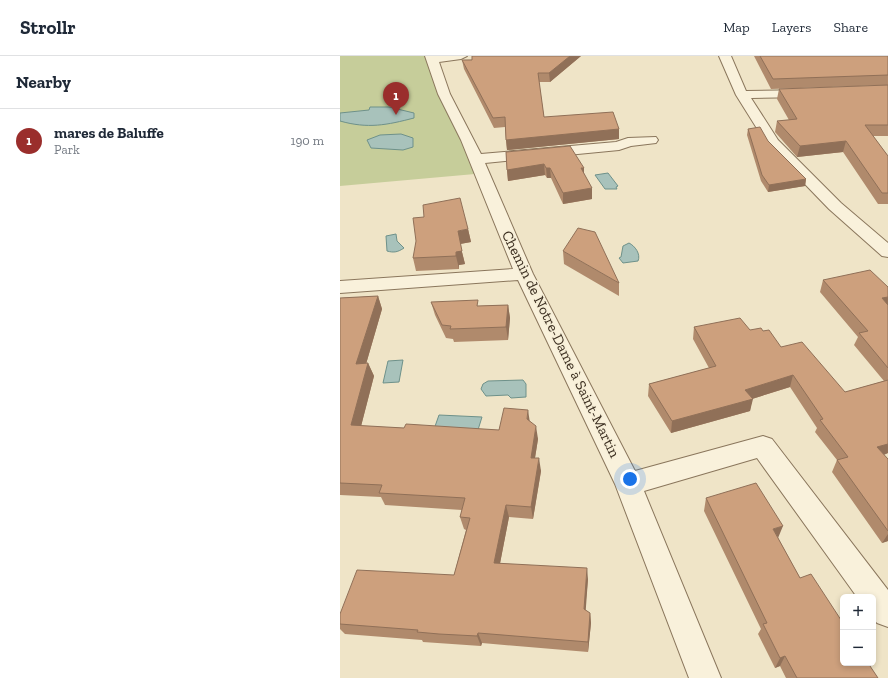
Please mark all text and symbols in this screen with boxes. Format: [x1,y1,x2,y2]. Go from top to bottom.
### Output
text: Strollr [20,16,76,39]
text: Map [723,19,750,36]
text: Layers [772,19,811,36]
text: Share [833,19,868,36]
text: Nearby [16,72,71,92]
pin: 1 [383,82,409,115]
text: mares de Baluffe [54,124,164,142]
text: 1 [26,133,32,148]
text: 190 m [290,133,324,148]
text: Park [54,142,80,157]
street label: Chemin de Notre-Dame à Saint-Martin [498,228,624,461]
your location [620,469,640,489]
map controls [840,594,876,666]
button: + [840,594,876,630]
button: − [840,630,876,666]

